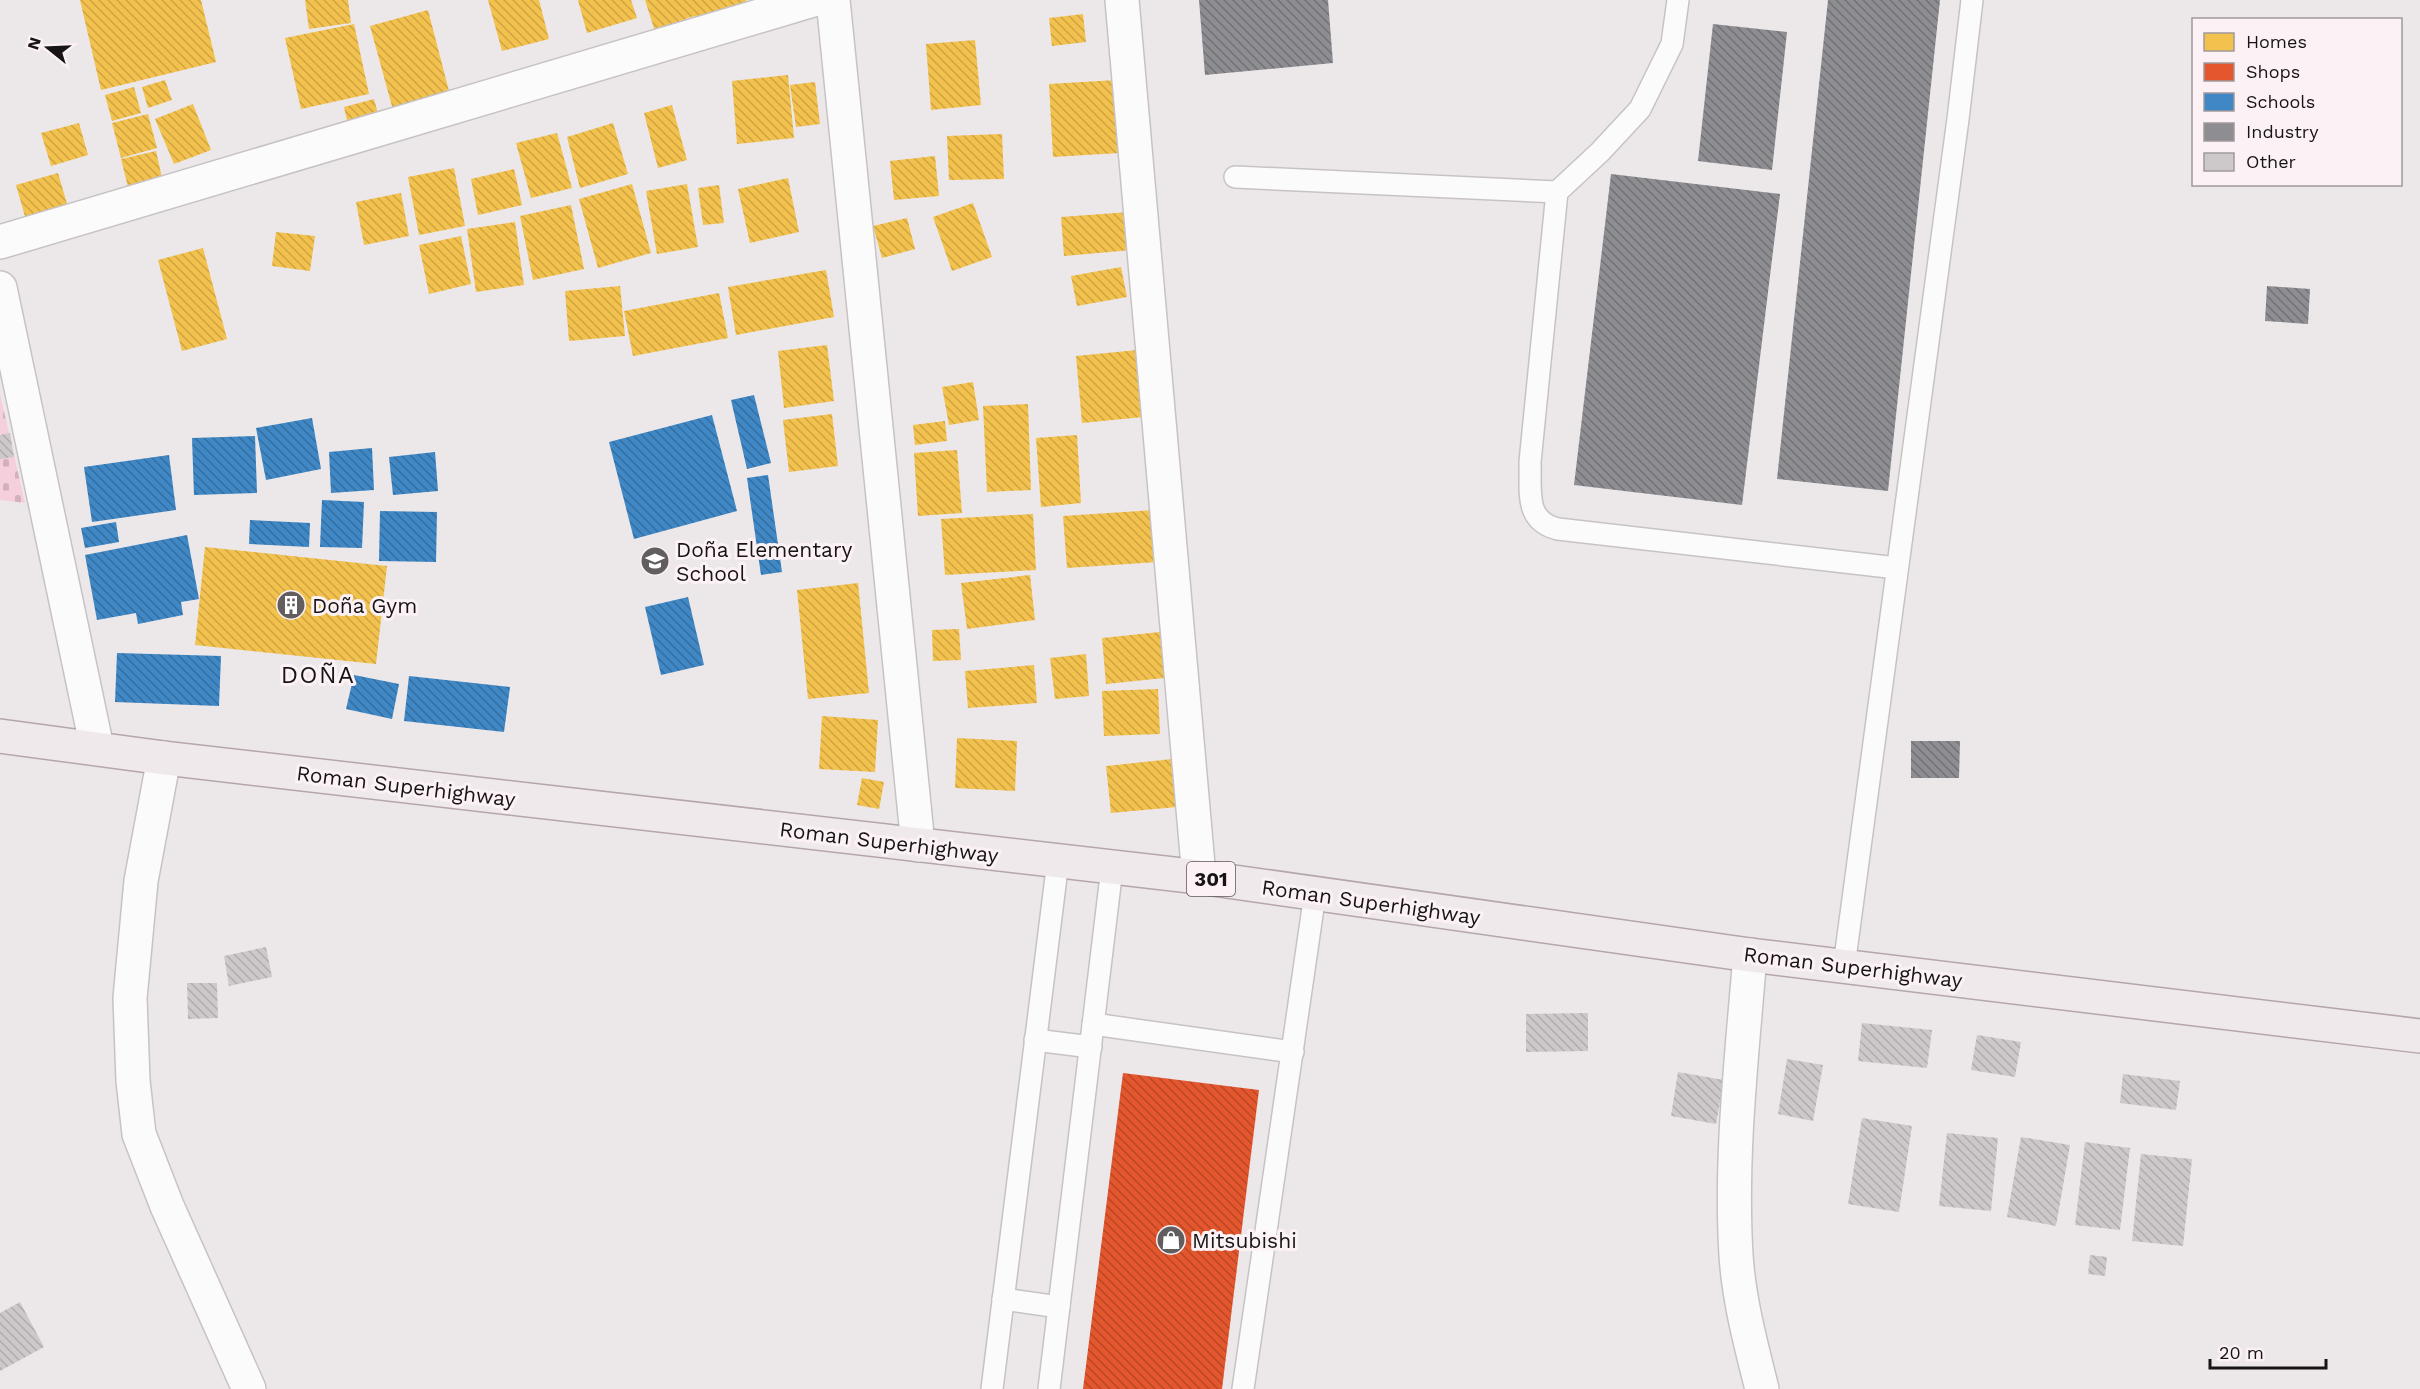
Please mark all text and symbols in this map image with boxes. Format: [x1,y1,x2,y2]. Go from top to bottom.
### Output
north arrow [18,18,78,78]
legend [2192,18,2402,186]
text: Homes [2246,31,2307,52]
text: N [23,35,45,52]
text: Shops [2246,61,2300,82]
text: Schools [2246,91,2315,112]
text: Industry [2246,121,2319,142]
text: Other [2246,151,2296,172]
place label: Doña Elementary School [676,537,852,586]
school or university icon: Doña Elementary School [639,545,671,577]
building icon: Doña Gym [275,589,307,621]
place label: Doña Gym [312,593,417,618]
district label: DOÑA [281,661,355,689]
street label: Roman Superhighway [295,760,517,812]
street label: Roman Superhighway [778,816,1000,868]
road number: 301 [1187,862,1235,896]
street label: Roman Superhighway [1260,874,1482,930]
street label: Roman Superhighway [1742,941,1964,993]
shop icon: Mitsubishi [1155,1224,1187,1256]
place label: Mitsubishi [1192,1228,1297,1253]
scale bar [2210,1332,2326,1370]
text: 20 m [2219,1342,2264,1363]

